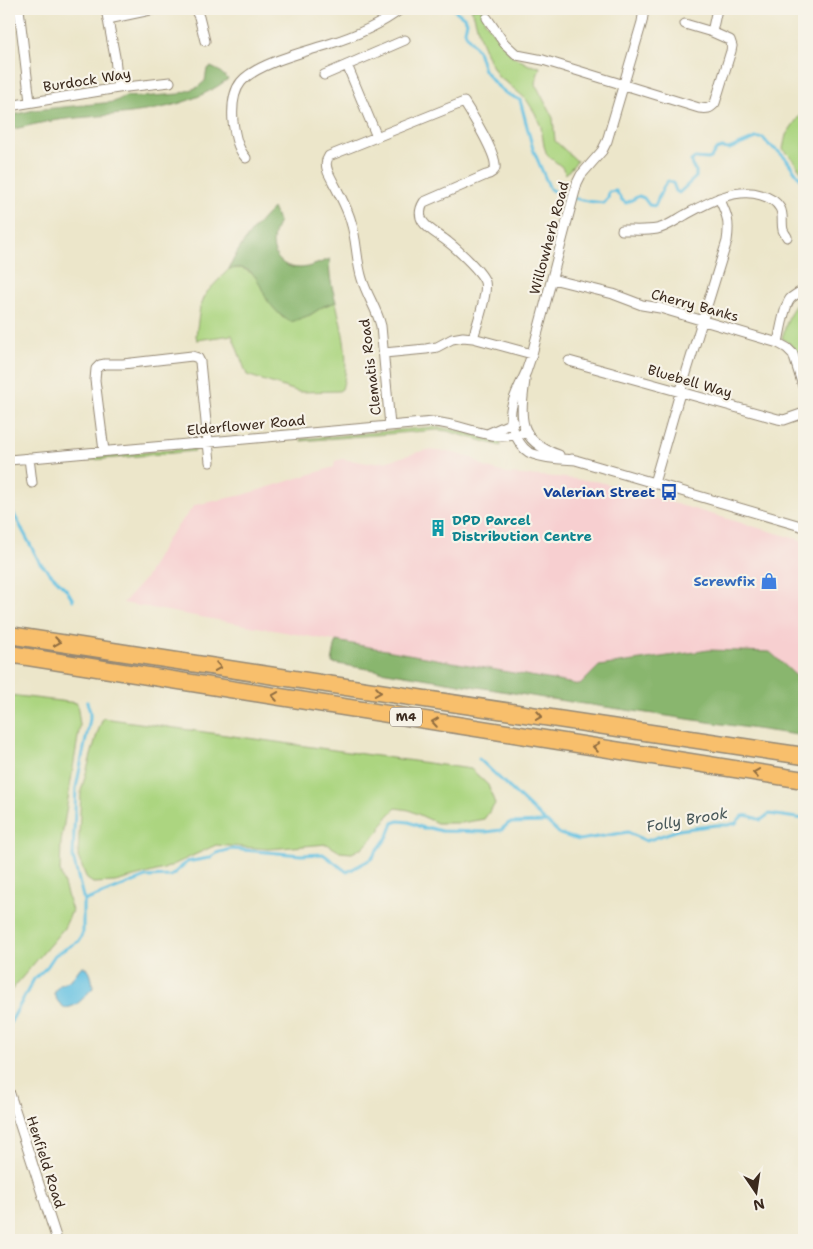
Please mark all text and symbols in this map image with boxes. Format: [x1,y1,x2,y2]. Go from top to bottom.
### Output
street label: Burdock Way [42,64,132,96]
street label: Willowherb Road [525,179,573,297]
street label: Cherry Banks [649,285,741,325]
street label: Clematis Road [355,317,385,416]
street label: Bluebell Way [646,360,734,402]
street label: Elderflower Road [186,411,306,439]
bus stop icon: Valerian Street [659,482,679,502]
place label: Valerian Street [543,483,655,501]
place label: DPD Parcel Distribution Centre [452,511,592,545]
building icon: DPD Parcel Distribution Centre [428,518,448,538]
shop icon: Screwfix [759,571,779,591]
place label: Screwfix [693,572,755,590]
one-way arrow [53,637,61,647]
one-way arrow [213,662,222,672]
one-way arrow [374,686,382,697]
one-way arrow [270,692,279,702]
road number: M4 [390,708,422,726]
one-way arrow [534,711,543,721]
one-way arrow [431,717,439,727]
one-way arrow [591,743,600,753]
one-way arrow [752,768,760,778]
water label: Folly Brook [645,803,730,837]
street label: Henfield Road [23,1113,69,1211]
north arrow [730,1166,780,1216]
text: N [751,1195,766,1215]

